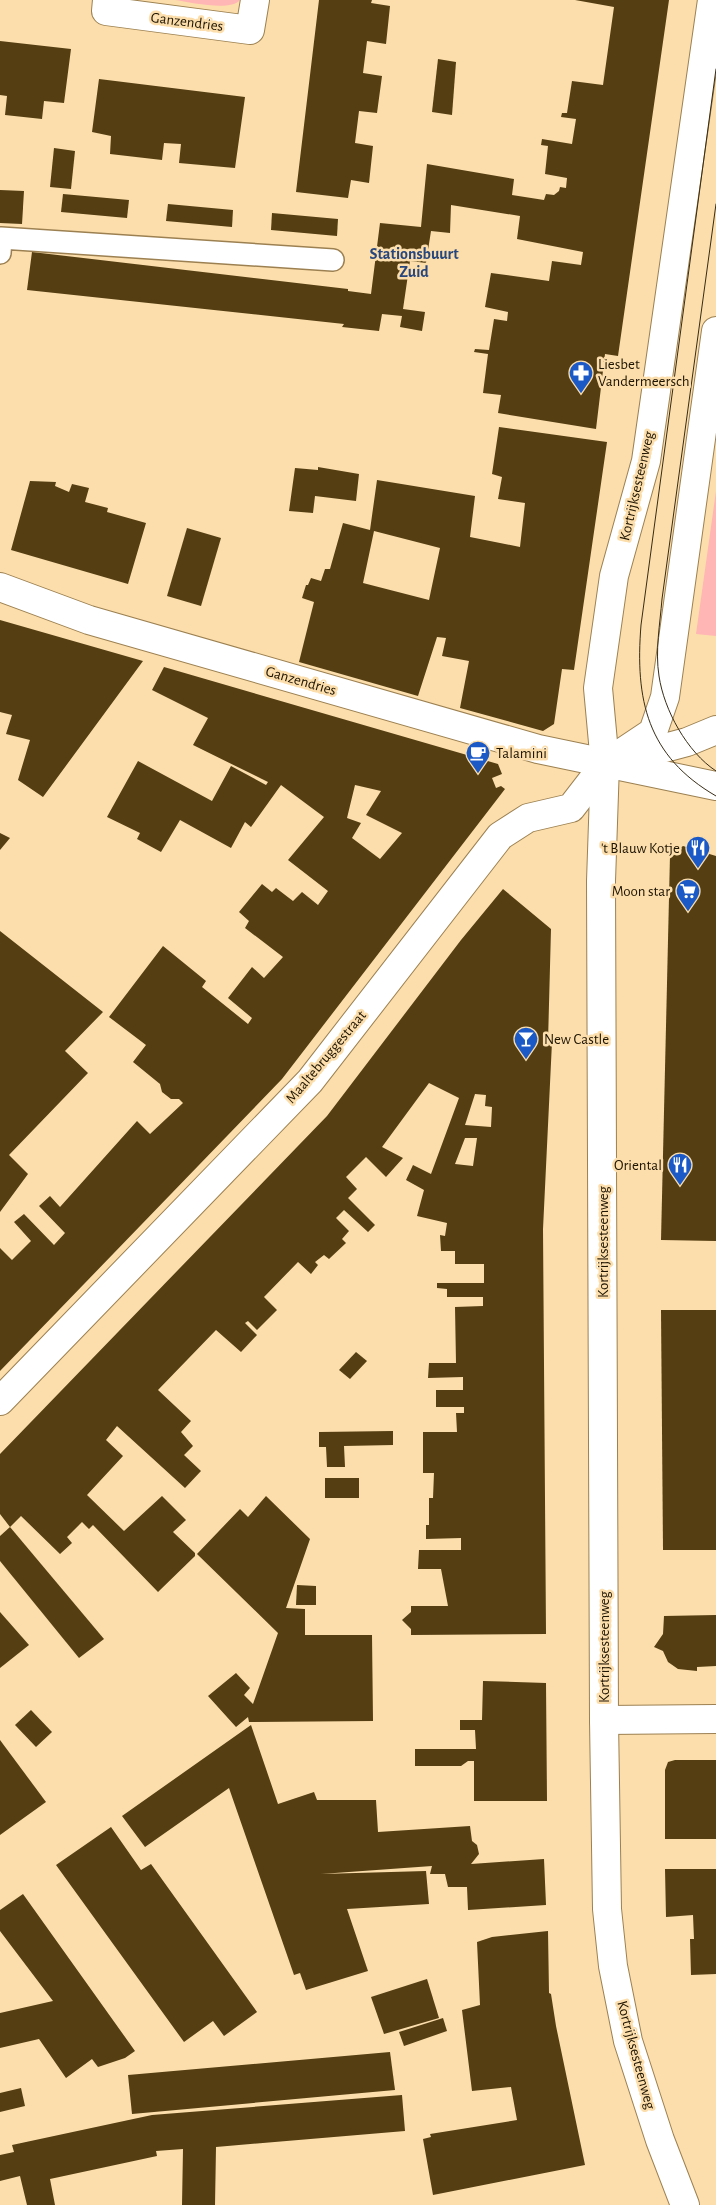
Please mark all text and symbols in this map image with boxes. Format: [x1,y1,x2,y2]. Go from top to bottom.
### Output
street label: Ganzendries [150,10,224,34]
district label: Stationsbuurt Zuid [369,246,459,280]
place label: Liesbet Vandermeersch [598,357,690,389]
pharmacy icon: Liesbet Vandermeersch [568,360,594,394]
street label: Kortrijksesteenweg [617,429,657,542]
street label: Ganzendries [264,664,338,698]
cafe icon: Talamini [465,740,491,774]
place label: Talamini [496,746,547,761]
restaurant icon: 't Blauw Kotje [685,835,711,869]
place label: 't Blauw Kotje [601,841,680,856]
supermarket icon: Moon star [675,878,701,912]
place label: Moon star [612,884,670,899]
street label: Maaltebruggestraat [283,1008,369,1106]
bar icon: New Castle [513,1026,539,1060]
place label: New Castle [544,1032,609,1047]
restaurant icon: Oriental [667,1152,693,1186]
place label: Oriental [614,1158,662,1173]
street label: Kortrijksesteenweg [596,1185,611,1298]
street label: Kortrijksesteenweg [597,1590,612,1703]
street label: Kortrijksesteenweg [614,1999,658,2112]

